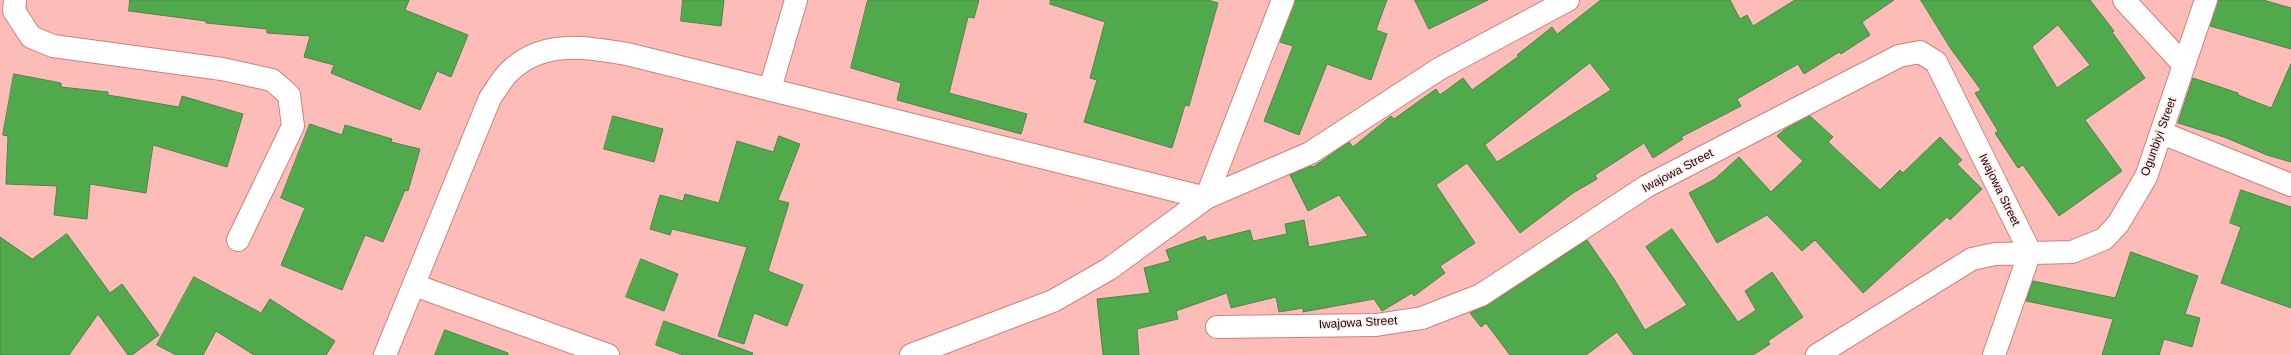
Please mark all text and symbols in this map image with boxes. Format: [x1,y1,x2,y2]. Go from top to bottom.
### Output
street label: Ogunbiyi Street [2138,96,2180,178]
street label: Iwajowa Street [1640,146,1716,196]
street label: Iwajowa Street [1975,151,2023,229]
street label: Iwajowa Street [1318,314,1398,332]

